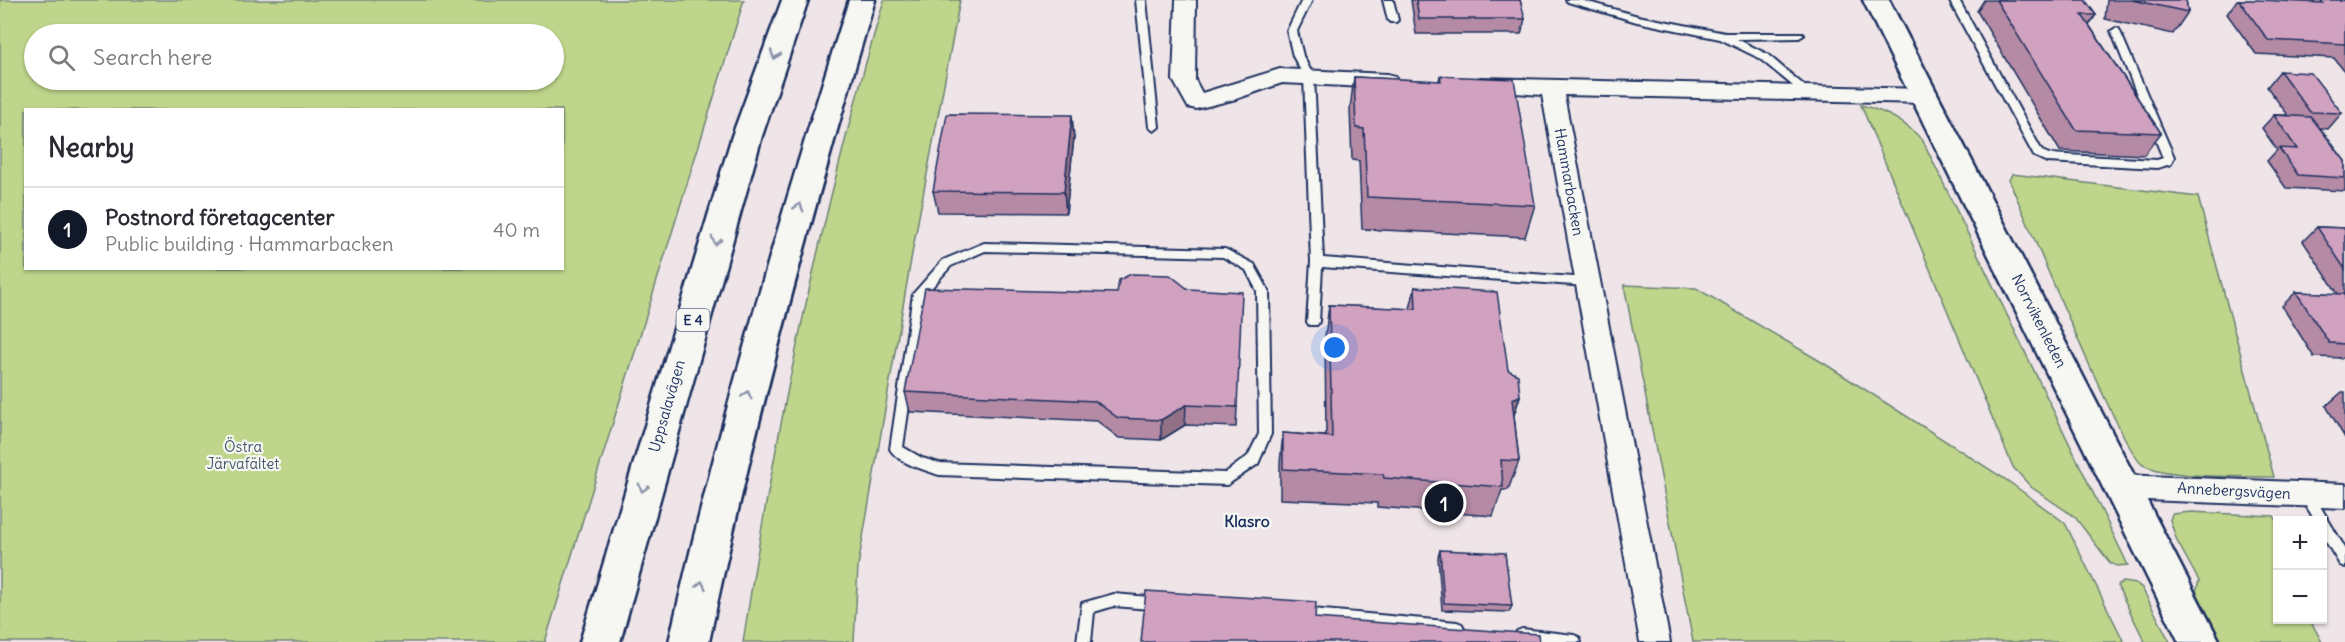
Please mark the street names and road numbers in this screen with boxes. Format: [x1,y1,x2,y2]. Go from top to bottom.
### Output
street label: Hammarbacken [1551,127,1588,238]
street label: Norrvikenleden [2008,271,2071,371]
road number: E 4 [676,309,710,331]
street label: Uppsalavägen [644,357,689,454]
street label: Annebergsvägen [2177,478,2291,503]

